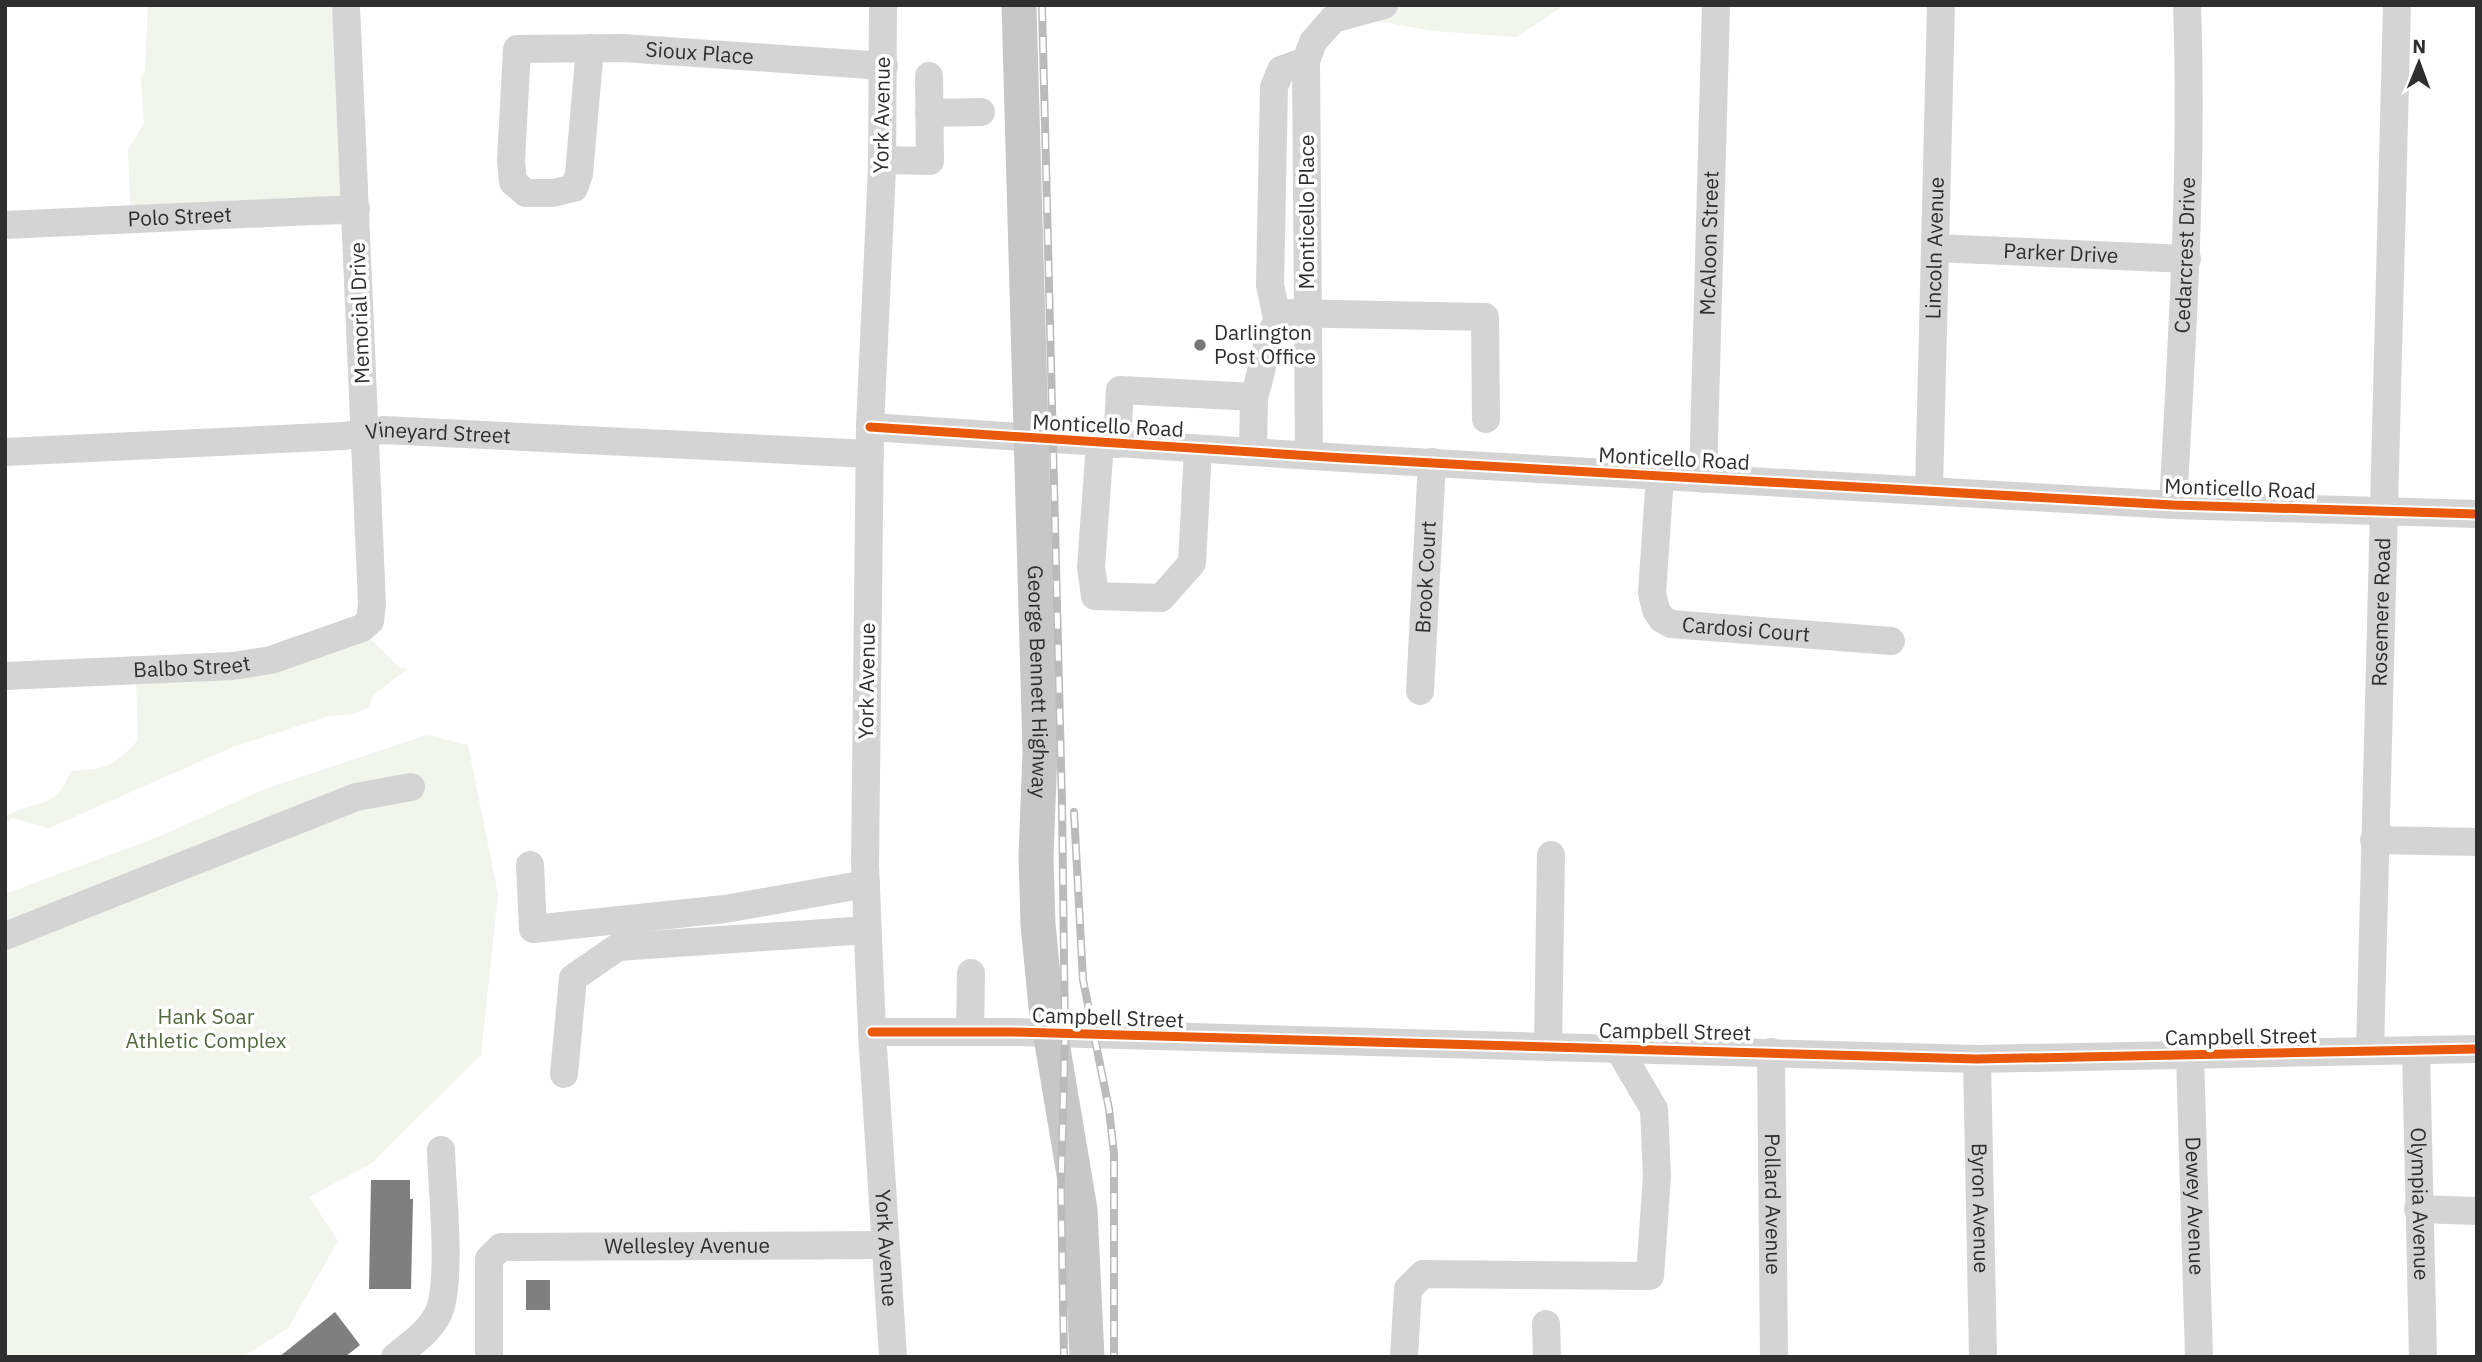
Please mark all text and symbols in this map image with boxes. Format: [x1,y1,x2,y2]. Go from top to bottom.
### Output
north arrow [2384,28,2454,98]
text: N [2412,34,2426,58]
street label: Sioux Place [645,35,755,70]
street label: York Avenue [866,56,896,174]
street label: Monticello Place [1292,135,1320,289]
street label: McAloon Street [1692,170,1724,316]
street label: Lincoln Avenue [1918,176,1950,320]
street label: Cedarcrest Drive [2167,177,2201,334]
street label: Polo Street [127,200,232,232]
street label: Parker Drive [2003,236,2119,269]
street label: Memorial Drive [343,241,375,385]
place label: Darlington Post Office [1214,318,1316,370]
marker: Darlington Post Office [1192,337,1208,353]
street label: Monticello Road [1032,407,1185,443]
street label: Vineyard Street [363,415,511,449]
street label: Monticello Road [1598,440,1751,476]
street label: Monticello Road [2164,471,2316,505]
street label: Brook Court [1408,520,1442,634]
street label: Rosemere Road [2364,537,2396,687]
street label: George Bennett Highway [1022,565,1055,799]
street label: Cardosi Court [1681,610,1811,648]
street label: York Avenue [851,622,881,740]
street label: Balbo Street [133,648,252,683]
street label: Campbell Street [1031,1000,1185,1034]
park label: Hank Soar Athletic Complex [125,1002,287,1054]
street label: Campbell Street [1599,1016,1751,1046]
street label: Campbell Street [2165,1021,2317,1051]
street label: Olympia Avenue [2405,1127,2436,1281]
street label: Pollard Avenue [1759,1133,1788,1275]
street label: Dewey Avenue [2179,1136,2212,1276]
street label: Byron Avenue [1966,1142,1996,1273]
street label: York Avenue [869,1189,905,1307]
street label: Wellesley Avenue [604,1231,770,1259]

